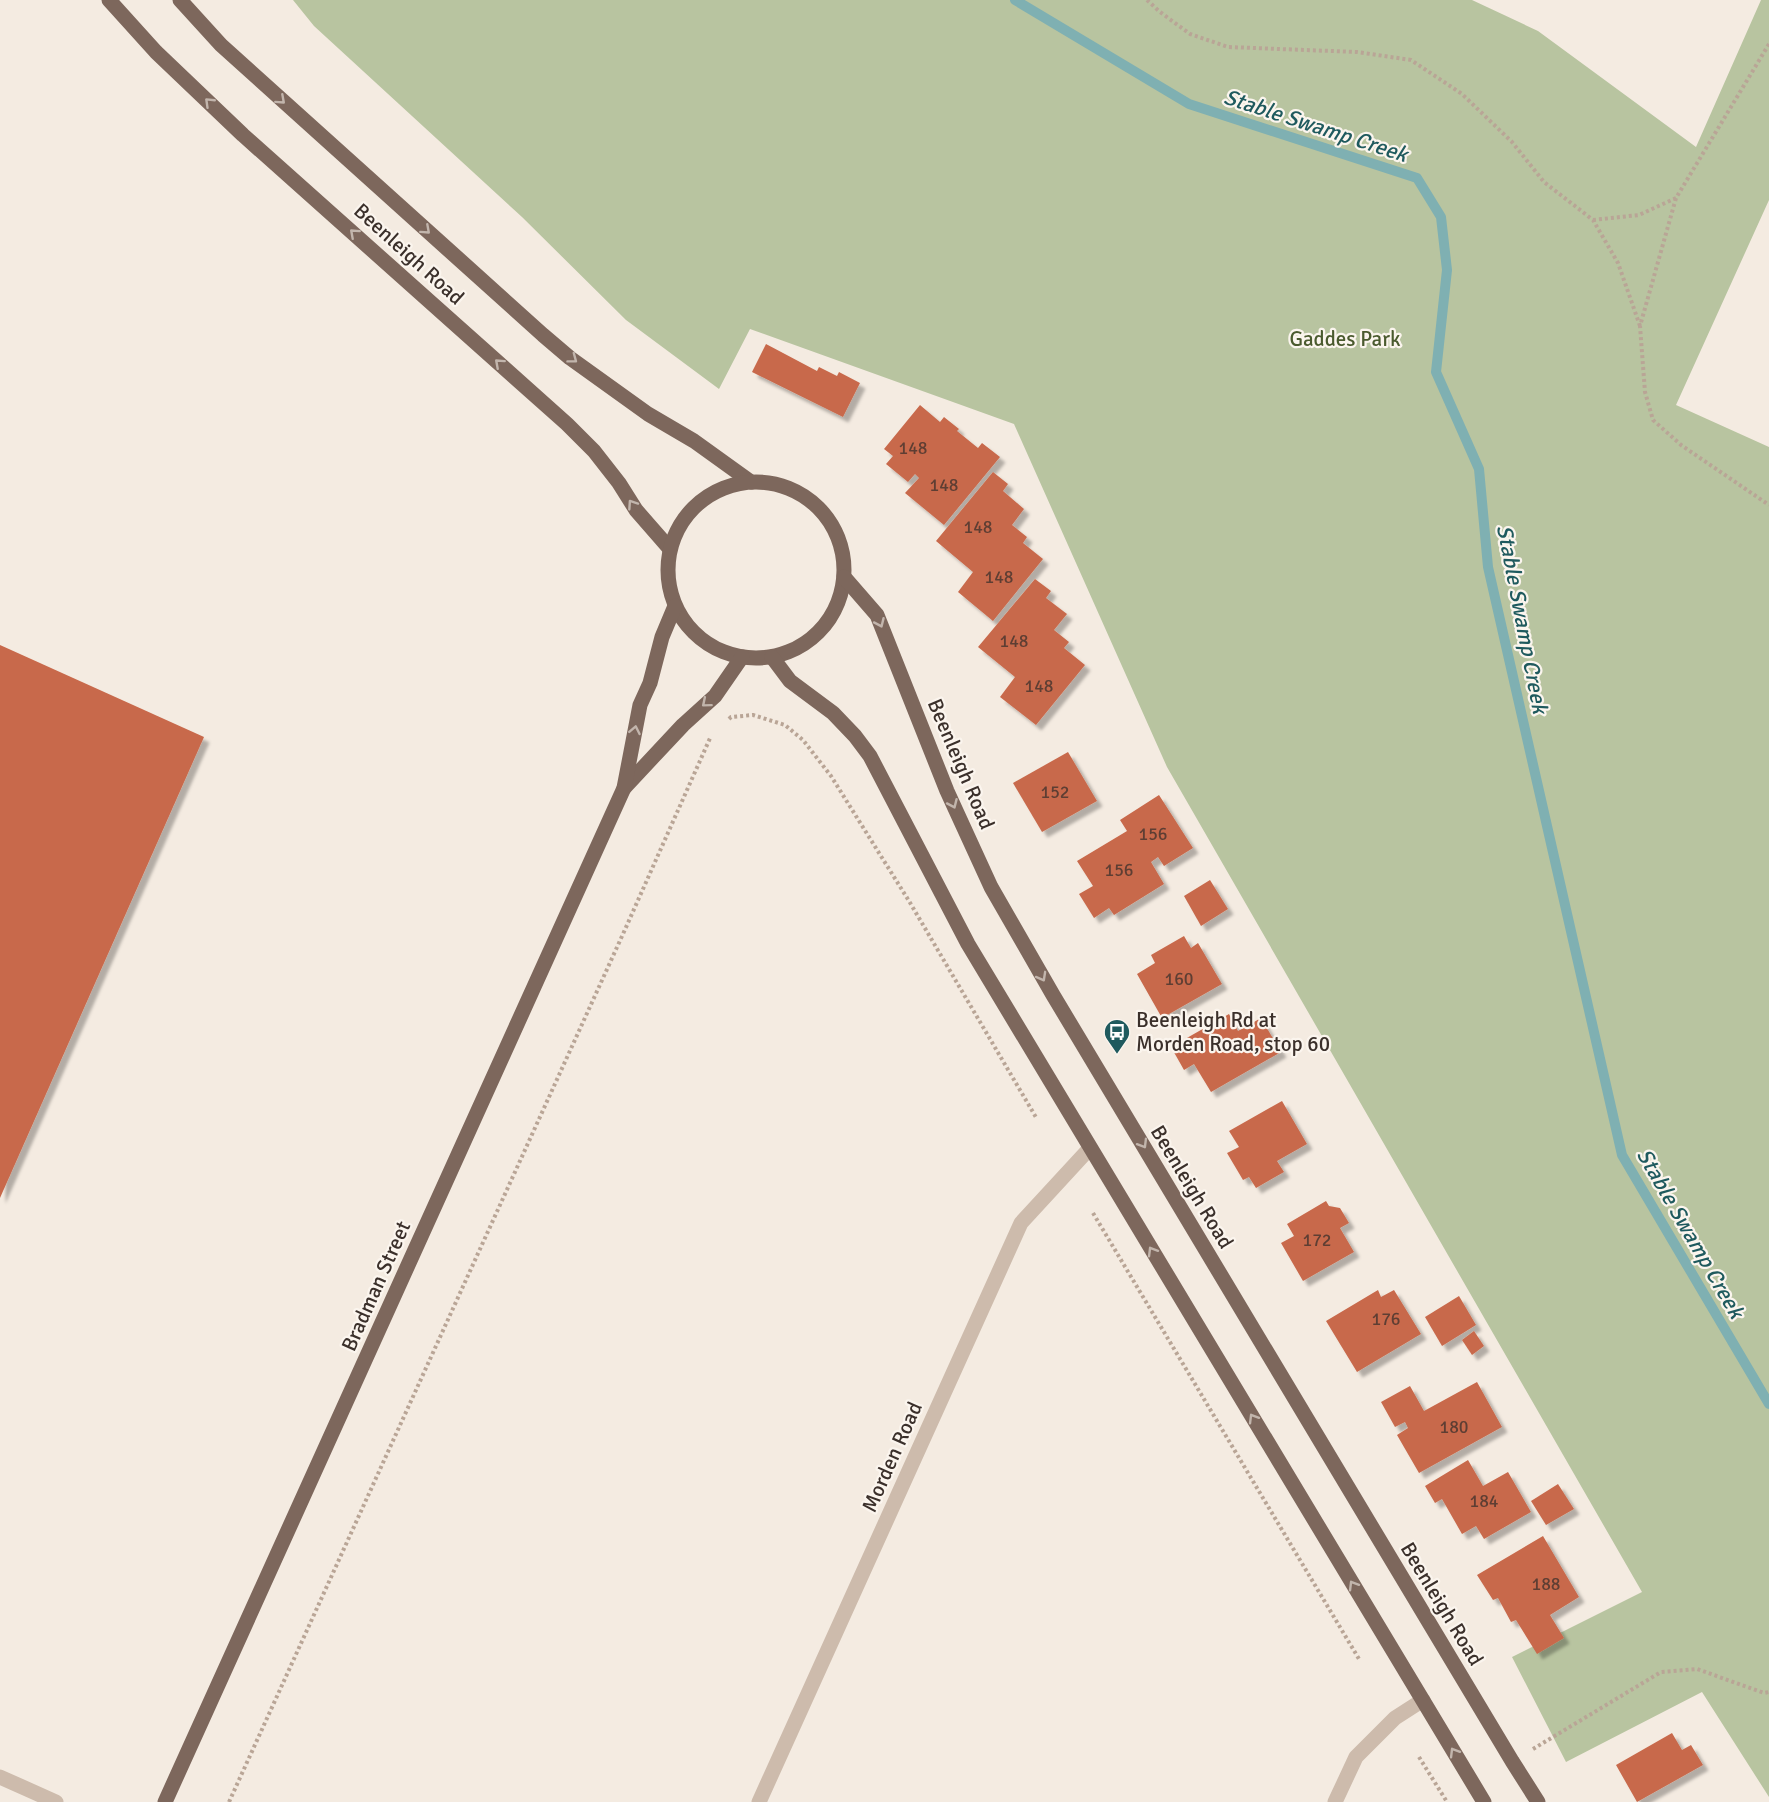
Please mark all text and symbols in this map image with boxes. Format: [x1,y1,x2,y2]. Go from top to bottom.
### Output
water label: Stable Swamp Creek [1221,83,1413,169]
one-way arrow [274,93,284,104]
one-way arrow [206,99,217,110]
street label: Beenleigh Road [348,198,470,310]
one-way arrow [419,223,430,234]
one-way arrow [350,229,361,240]
park label: Gaddes Park [1289,326,1401,352]
one-way arrow [566,352,577,363]
one-way arrow [496,359,506,370]
house number: 148 [898,437,928,459]
house number: 148 [929,474,959,496]
one-way arrow [629,500,640,511]
house number: 148 [963,516,993,538]
water label: Stable Swamp Creek [1491,523,1554,718]
house number: 148 [984,566,1014,588]
one-way arrow [872,617,884,628]
house number: 148 [999,630,1029,652]
house number: 148 [1024,675,1054,697]
street label: Beenleigh Road [922,695,1000,833]
one-way arrow [702,696,713,707]
one-way arrow [628,726,641,736]
house number: 152 [1040,781,1070,803]
one-way arrow [946,797,958,808]
house number: 156 [1138,823,1168,845]
house number: 156 [1104,859,1134,881]
house number: 160 [1164,968,1194,990]
one-way arrow [1035,971,1046,981]
place label: Beenleigh Rd at Morden Road, stop 60 [1136,1007,1330,1057]
bus stop icon: Beenleigh Rd at Morden Road, stop 60 [1102,1017,1132,1055]
street label: Beenleigh Road [1145,1121,1239,1253]
one-way arrow [1135,1138,1147,1148]
water label: Stable Swamp Creek [1631,1144,1751,1325]
street label: Bradman Street [336,1217,416,1355]
house number: 172 [1302,1229,1332,1251]
one-way arrow [1148,1247,1159,1257]
house number: 176 [1371,1308,1401,1330]
street label: Morden Road [856,1398,928,1516]
one-way arrow [1248,1414,1260,1424]
house number: 180 [1439,1416,1469,1438]
house number: 184 [1469,1490,1499,1512]
street label: Beenleigh Road [1395,1538,1489,1670]
house number: 188 [1531,1573,1561,1595]
one-way arrow [1349,1581,1361,1591]
one-way arrow [1449,1748,1461,1758]

